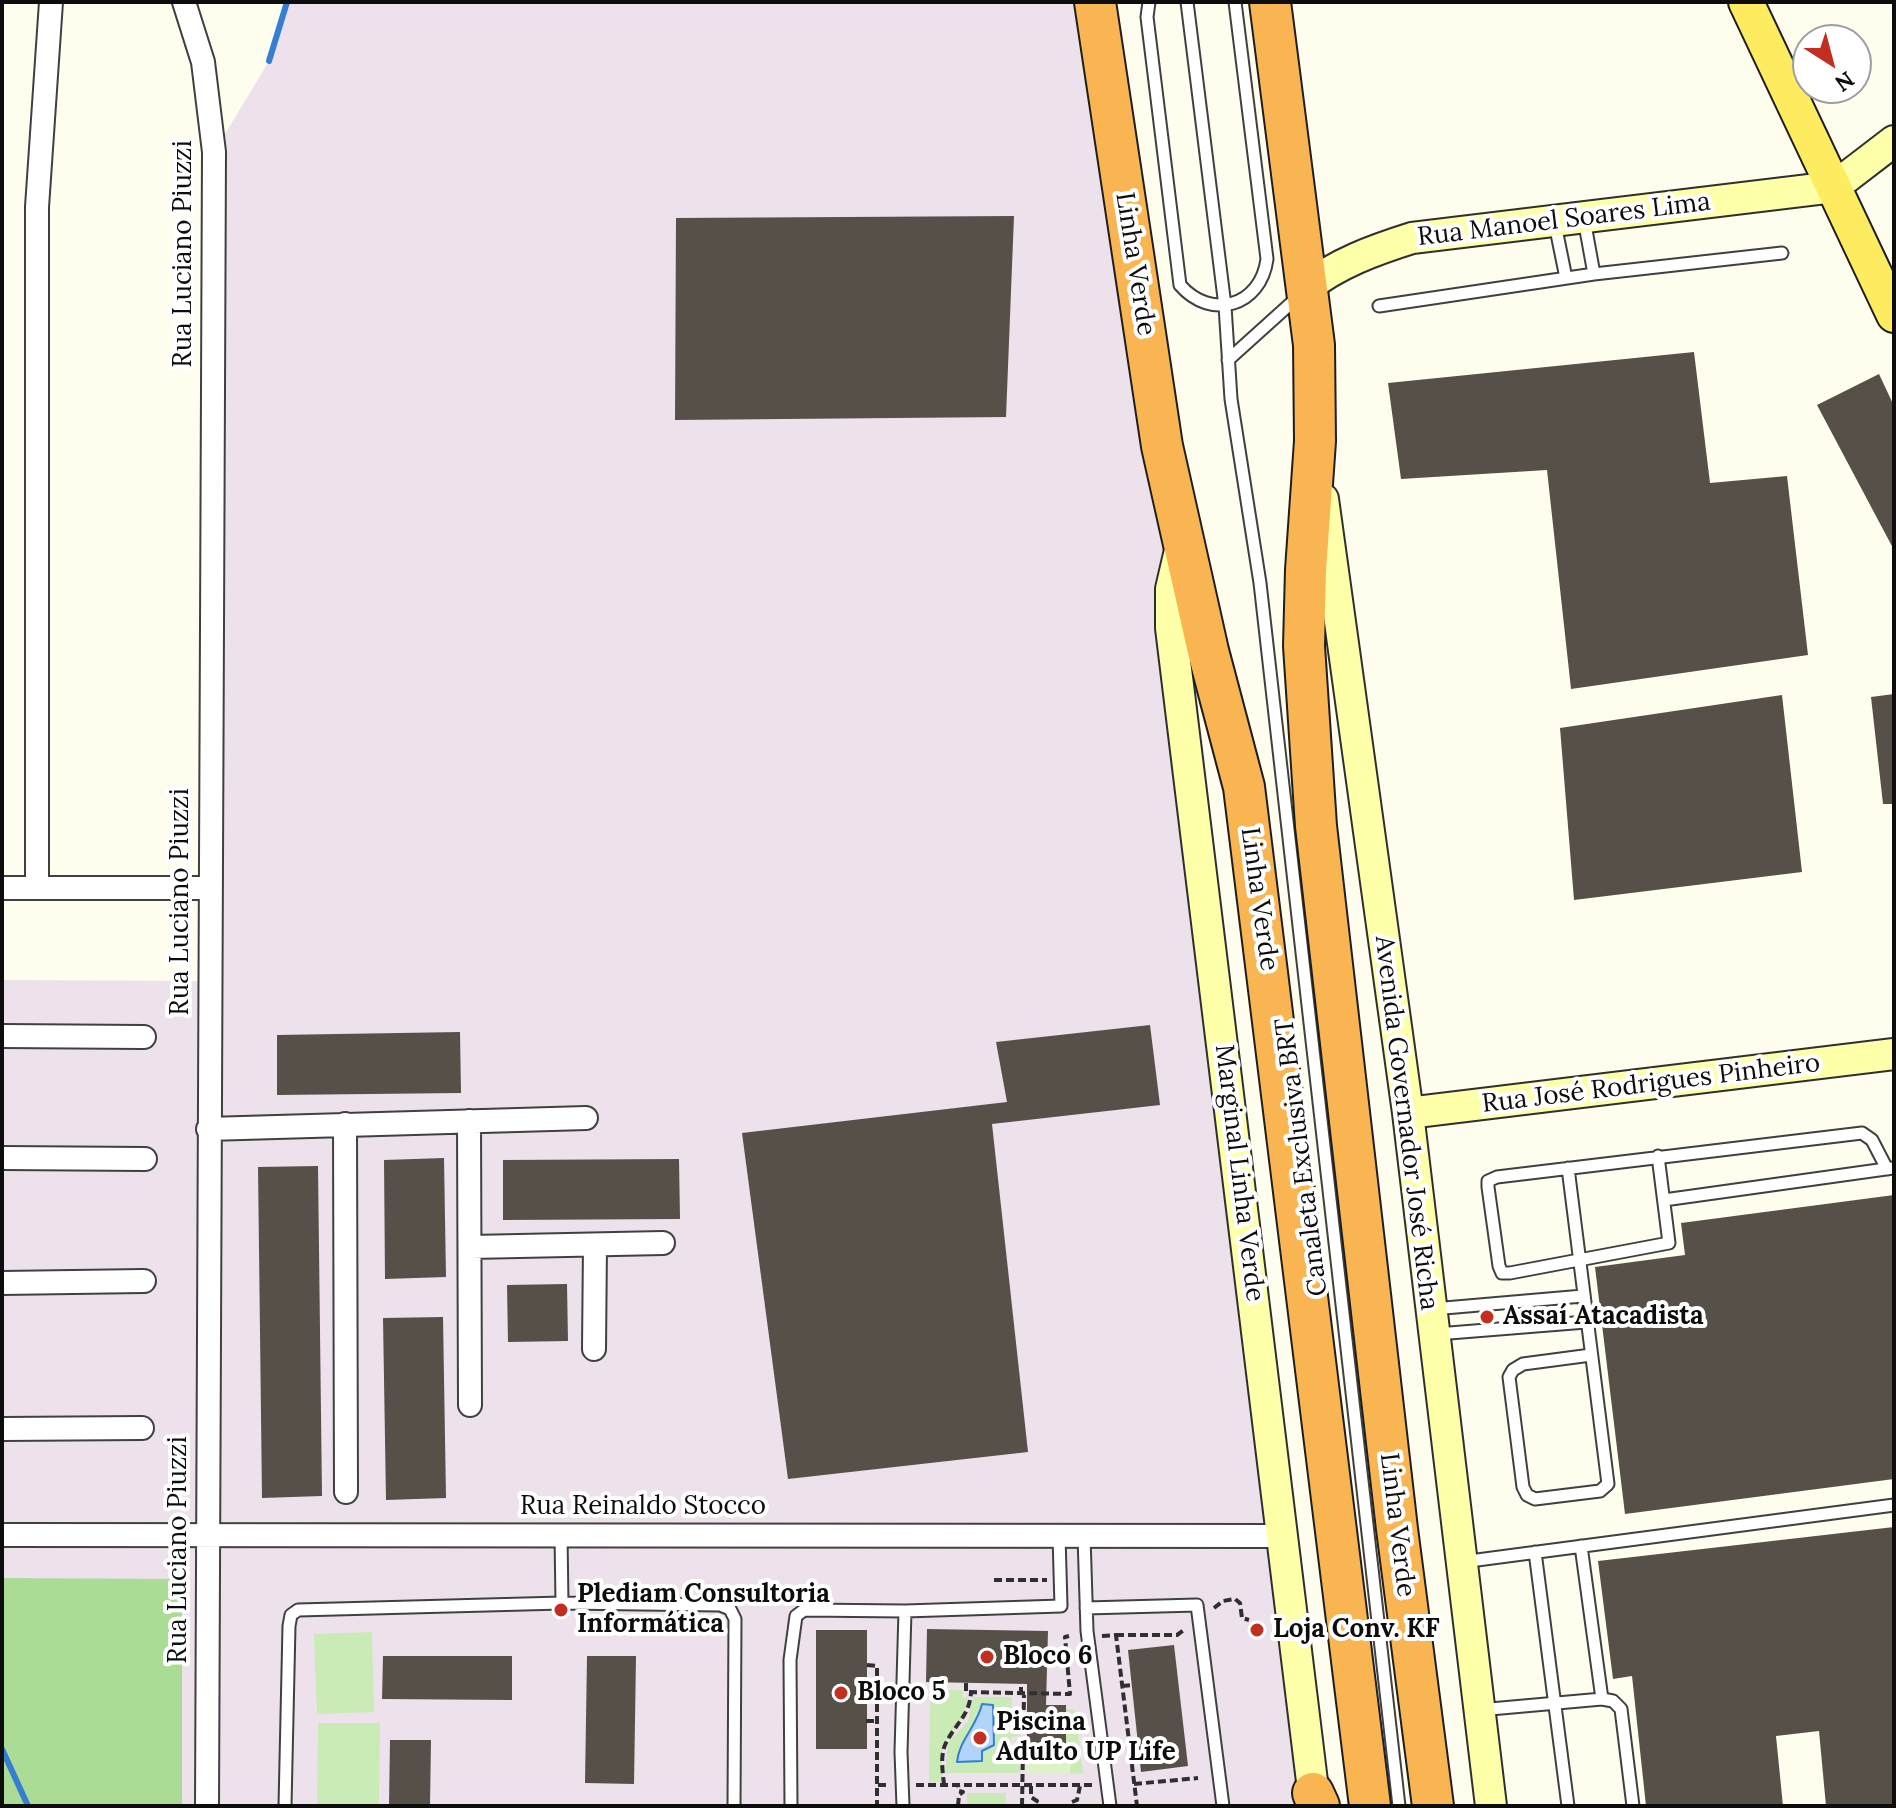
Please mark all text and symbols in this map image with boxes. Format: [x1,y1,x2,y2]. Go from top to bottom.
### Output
north arrow [1792,24,1872,104]
text: N [1830,65,1860,98]
street label: Rua Luciano Piuzzi [168,140,200,368]
street label: Rua Manoel Soares Lima [1416,187,1712,253]
street label: Linha Verde [1108,190,1162,338]
street label: Rua Luciano Piuzzi [165,788,197,1016]
street label: Linha Verde [1233,825,1285,973]
street label: Avenida Governador José Richa [1368,934,1444,1312]
street label: Canaleta Exclusiva BRT [1269,1016,1335,1298]
street label: Marginal Linha Verde [1208,1043,1270,1303]
street label: Rua José Rodrigues Pinheiro [1480,1048,1822,1120]
place label: Assaí Atacadista [1503,1301,1704,1333]
marker: Assaí Atacadista [1478,1308,1496,1326]
street label: Rua Luciano Piuzzi [163,1436,195,1664]
street label: Linha Verde [1373,1451,1421,1599]
street label: Rua Reinaldo Stocco [520,1491,766,1523]
place label: Plediam Consultoria Informática [577,1579,830,1640]
marker: Plediam Consultoria Informática [552,1601,570,1619]
place label: Loja Conv. KF [1273,1614,1440,1646]
marker: Loja Conv. KF [1248,1621,1266,1639]
place label: Bloco 6 [1003,1641,1093,1673]
marker: Bloco 6 [978,1648,996,1666]
place label: Bloco 5 [857,1677,946,1709]
marker: Bloco 5 [832,1684,850,1702]
place label: Piscina Adulto UP Life [996,1707,1176,1768]
marker: Piscina Adulto UP Life [971,1729,989,1747]

